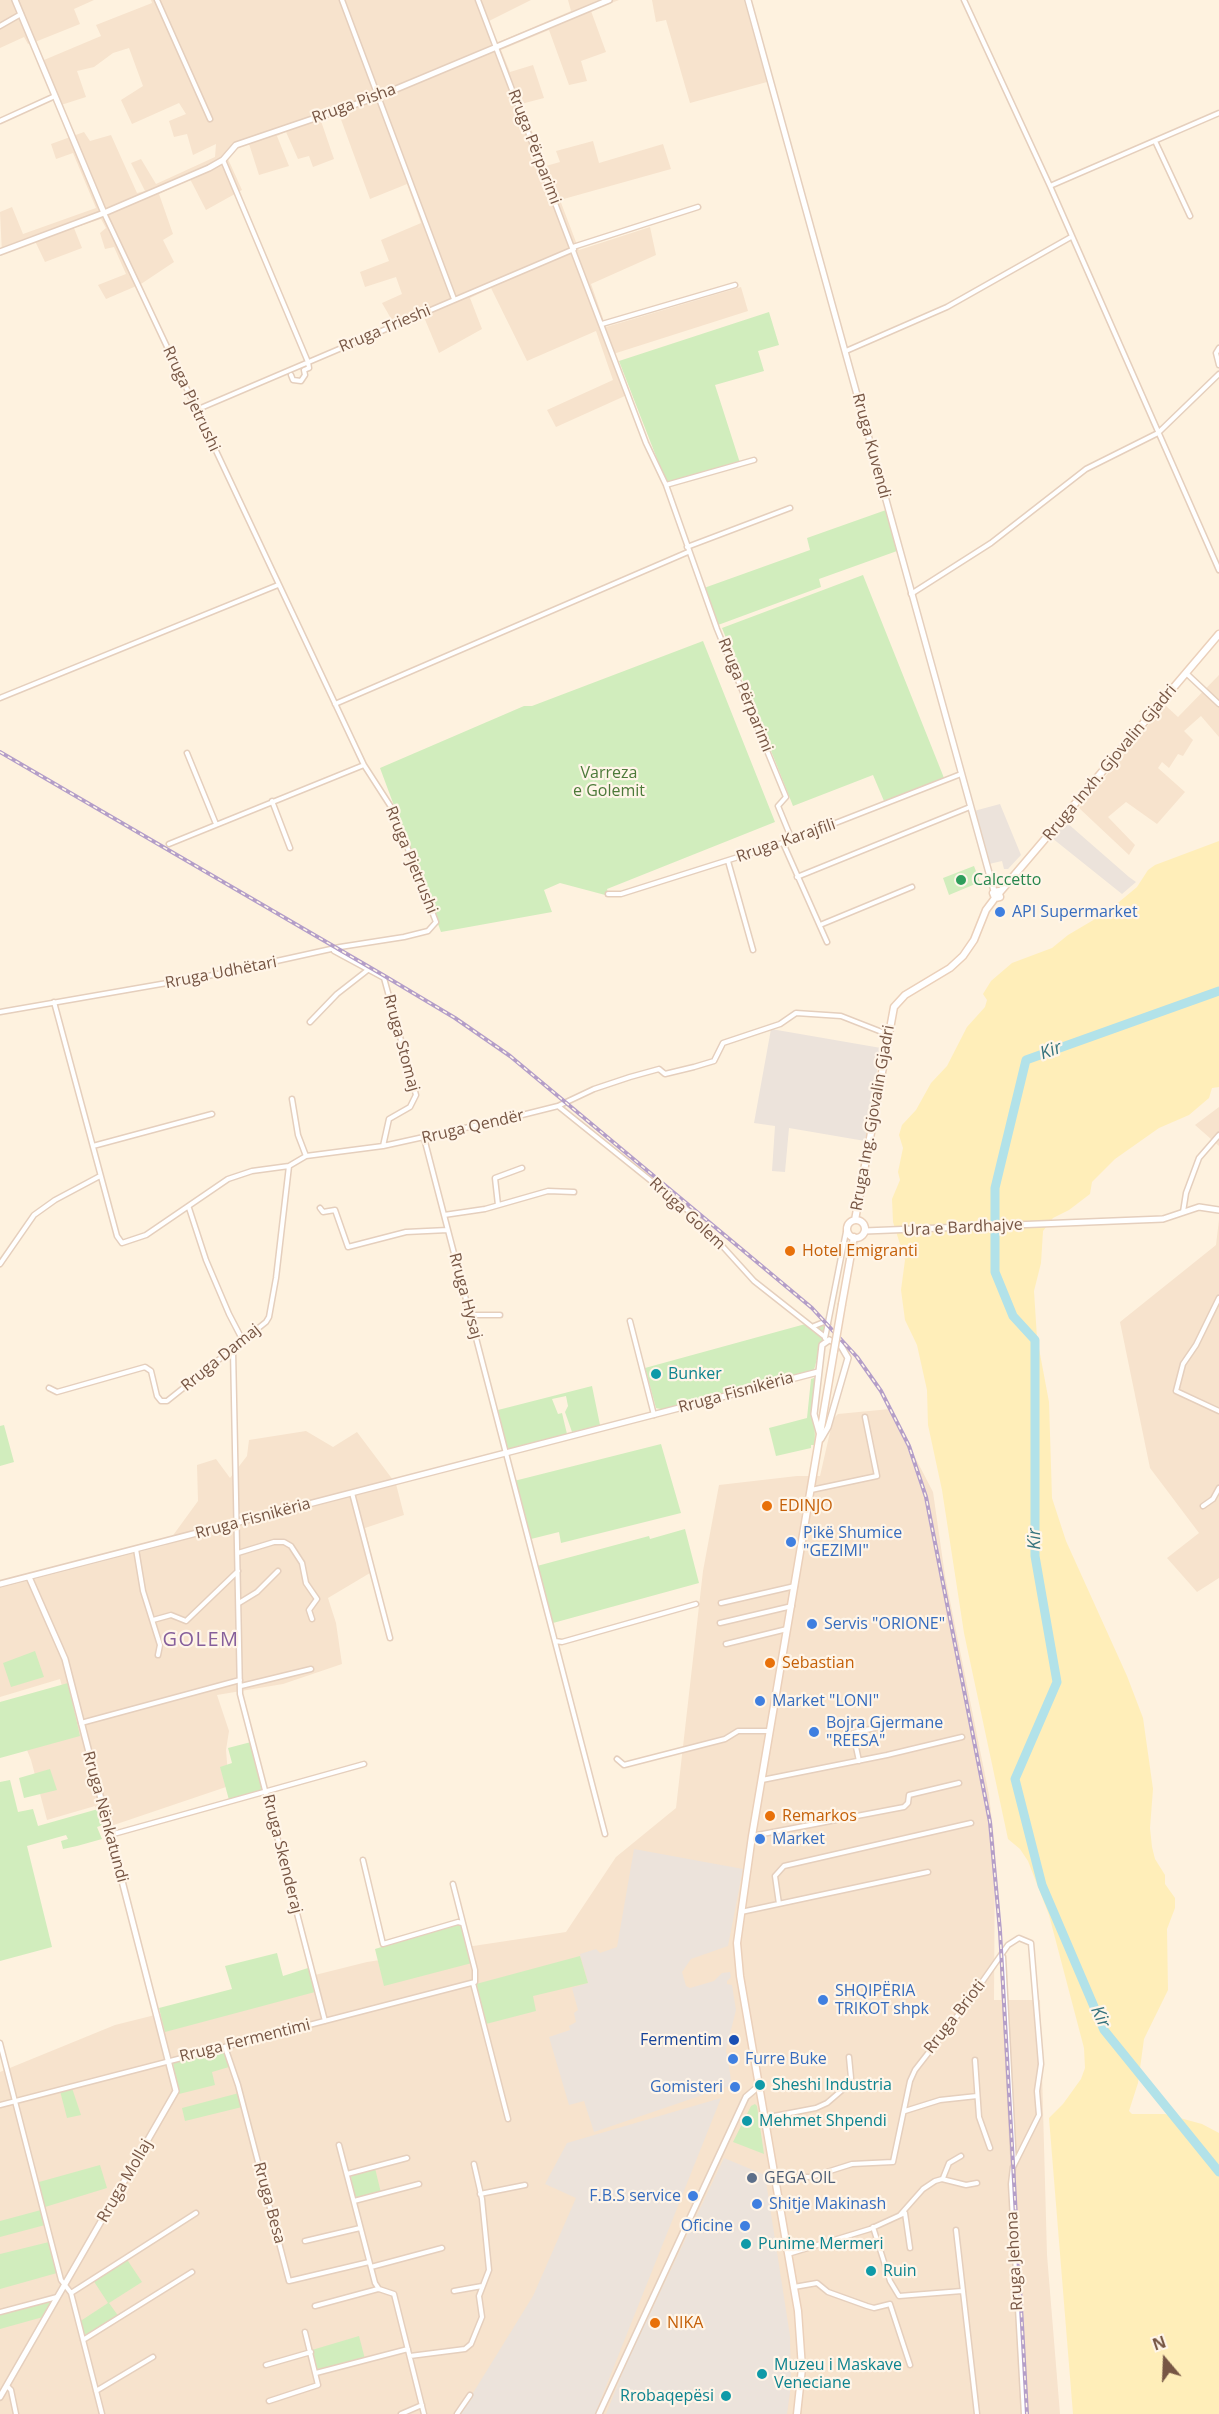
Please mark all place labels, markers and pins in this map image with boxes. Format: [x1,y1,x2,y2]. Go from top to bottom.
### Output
place label: Calccetto [973,870,1041,890]
marker: Calccetto [954,873,968,887]
place label: API Supermarket [1012,902,1138,922]
marker: API Supermarket [993,905,1007,919]
place label: Hotel Emigranti [802,1241,918,1261]
marker: Hotel Emigranti [783,1244,797,1258]
place label: Bunker [668,1364,722,1384]
marker: Bunker [649,1367,663,1381]
place label: EDINJO [779,1496,833,1516]
marker: EDINJO [760,1499,774,1513]
place label: Pikë Shumice "GEZIMI" [803,1523,902,1561]
marker: Pikë Shumice "GEZIMI" [784,1535,798,1549]
place label: Servis "ORIONE" [824,1614,945,1634]
marker: Servis "ORIONE" [805,1617,819,1631]
place label: Sebastian [782,1653,855,1673]
marker: Sebastian [763,1656,777,1670]
place label: Market "LONI" [772,1691,879,1711]
marker: Market "LONI" [753,1694,767,1708]
place label: Bojra Gjermane "REESA" [826,1713,943,1751]
marker: Bojra Gjermane "REESA" [807,1725,821,1739]
place label: Remarkos [782,1806,857,1826]
marker: Remarkos [763,1809,777,1823]
place label: Market [772,1829,825,1849]
marker: Market [753,1832,767,1846]
place label: SHQIPËRIA TRIKOT shpk [835,1981,929,2019]
marker: SHQIPËRIA TRIKOT shpk [816,1993,830,2007]
place label: Fermentim [640,2030,722,2050]
marker: Fermentim [727,2033,741,2047]
place label: Furre Buke [745,2049,827,2069]
marker: Furre Buke [726,2052,740,2066]
place label: Sheshi Industria [772,2075,892,2095]
place label: Gomisteri [650,2077,723,2097]
marker: Sheshi Industria [753,2078,767,2092]
marker: Gomisteri [728,2080,742,2094]
place label: Mehmet Shpendi [759,2111,887,2131]
marker: Mehmet Shpendi [740,2114,754,2128]
place label: GEGA OIL [764,2168,836,2188]
marker: GEGA OIL [745,2171,759,2185]
place label: F.B.S service [589,2186,681,2206]
marker: F.B.S service [686,2189,700,2203]
place label: Shitje Makinash [769,2194,886,2214]
marker: Shitje Makinash [750,2197,764,2211]
place label: Oficine [681,2216,733,2236]
marker: Oficine [738,2219,752,2233]
place label: Punime Mermeri [758,2234,884,2254]
marker: Punime Mermeri [739,2237,753,2251]
place label: Ruin [883,2261,917,2281]
marker: Ruin [864,2264,878,2278]
place label: NIKA [667,2313,703,2333]
marker: NIKA [648,2316,662,2330]
place label: Muzeu i Maskave Veneciane [774,2355,902,2393]
marker: Muzeu i Maskave Veneciane [755,2367,769,2381]
place label: Rrobaqepësi [620,2386,714,2406]
marker: Rrobaqepësi [719,2389,733,2403]

